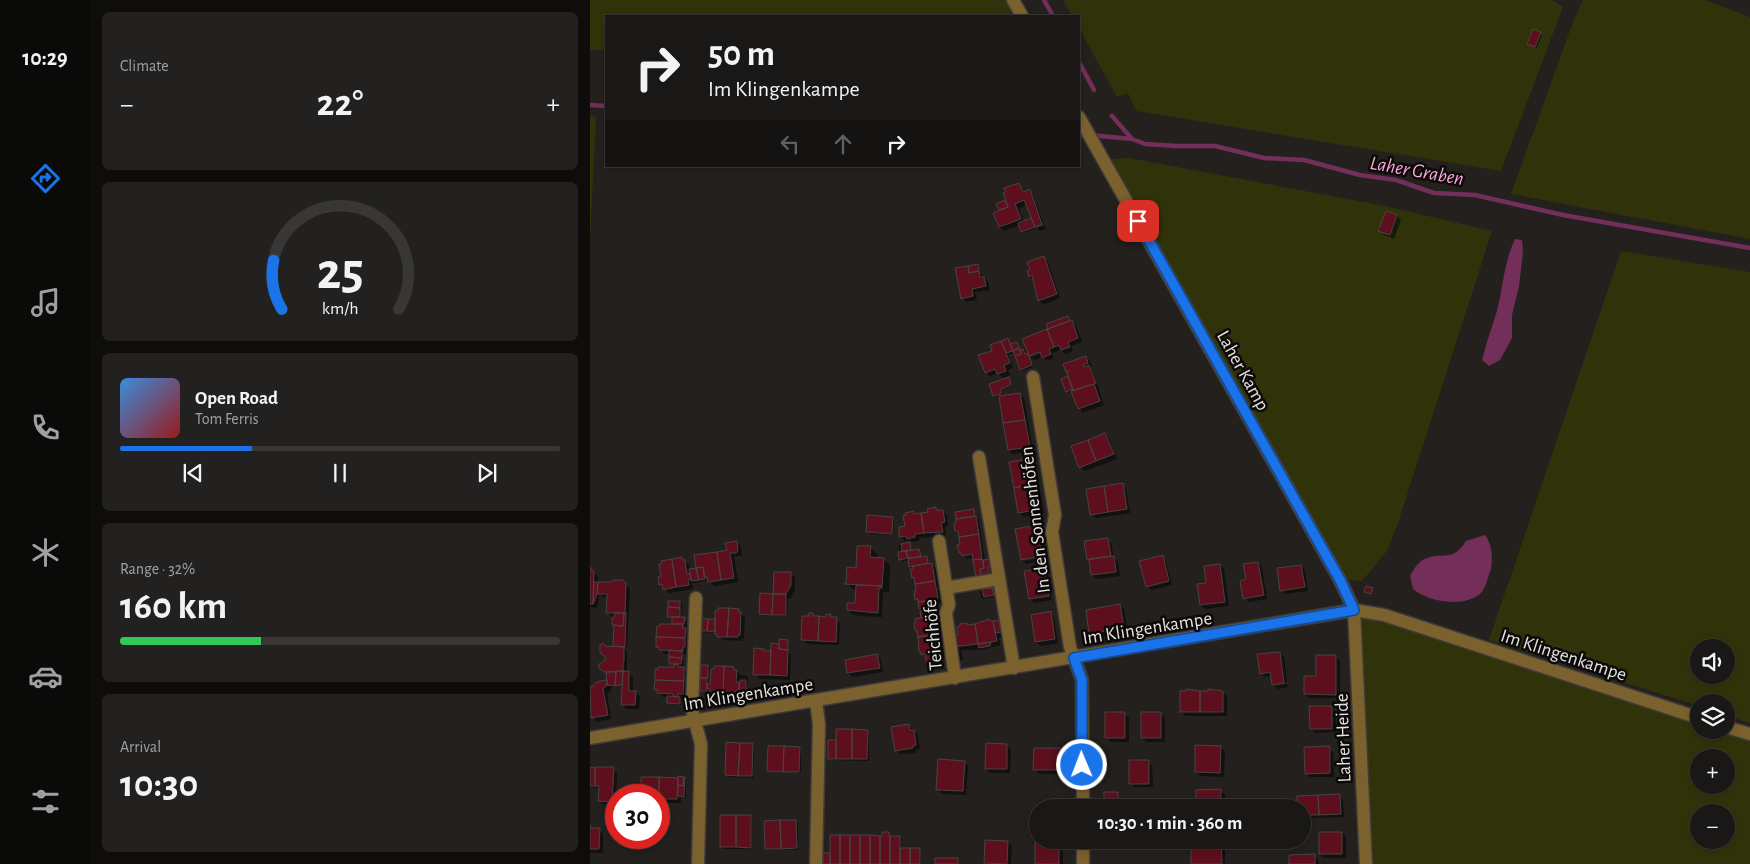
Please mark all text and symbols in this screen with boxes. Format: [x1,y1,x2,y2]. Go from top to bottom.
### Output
icon: right [625,35,690,100]
text: 50 m [708,37,775,72]
text: 10:29 [22,47,68,69]
text: Climate [120,58,169,74]
text: Im Klingenkampe [708,78,860,100]
text: 22° [317,85,363,123]
text: − [120,91,133,119]
text: + [547,91,560,119]
icon: left [776,130,804,158]
icon: ahead [829,130,857,158]
icon: right [882,130,910,158]
water label: Laher Graben [1368,153,1465,189]
icon: directions [28,161,63,196]
pin [1117,200,1159,242]
icon: arrive [1124,207,1152,235]
text: 25 [317,246,363,298]
icon: music [28,285,63,320]
text: km/h [322,300,358,318]
street label: Laher Kamp [1213,328,1272,414]
text: Open Road [195,389,278,408]
icon: phone [28,410,63,445]
text: Tom Ferris [195,411,259,427]
street label: In den Sonnenhöfen [1017,445,1054,594]
icon: previous [179,459,207,487]
icon: pause [326,459,354,487]
icon: next [473,459,501,487]
icon: climate [28,535,63,570]
text: Range · 32% [120,561,195,577]
text: 160 km [120,588,227,626]
street label: Teichhöfe [921,598,946,671]
street label: Im Klingenkampe [1081,609,1213,648]
street label: Im Klingenkampe [1498,626,1629,685]
map controls [1690,639,1735,849]
button: sound [1690,639,1735,684]
icon: car [28,659,63,694]
street label: Im Klingenkampe [682,675,814,714]
street label: Laher Heide [1332,693,1355,783]
button: layers [1690,694,1735,739]
position arrow [1055,738,1107,790]
text: Arrival [120,739,161,755]
button: + [1690,749,1735,794]
text: 10:30 [120,766,198,804]
icon: filters [28,784,63,819]
speed limit sign: 30 [605,784,670,849]
button: − [1690,804,1735,849]
text: 10:30 · 1 min · 360 m [1098,814,1242,833]

